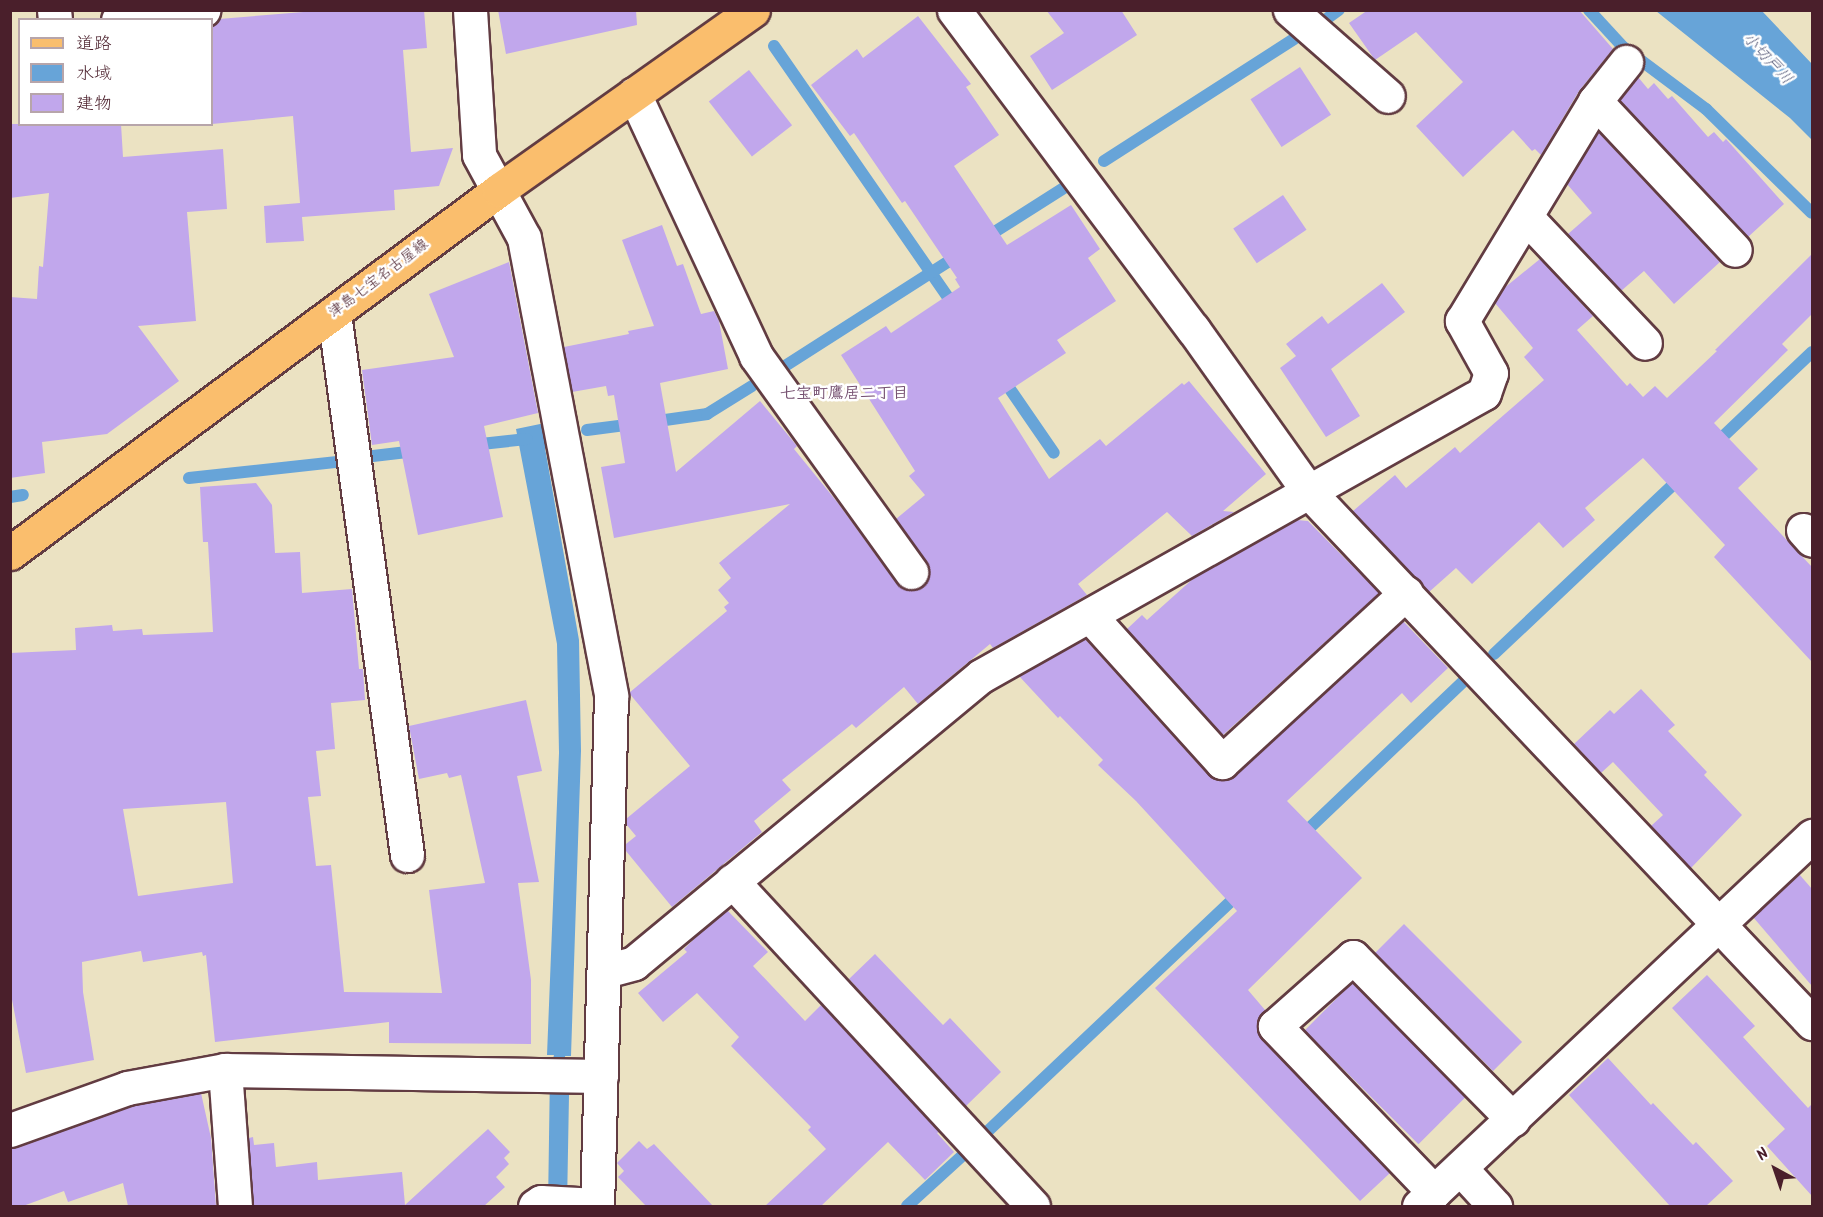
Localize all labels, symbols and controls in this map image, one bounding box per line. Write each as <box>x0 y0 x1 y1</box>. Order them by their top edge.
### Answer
legend <box>18 18 213 126</box>
water label: 小切戸川 <box>1738 29 1796 89</box>
text: 道路 <box>76 30 112 59</box>
text: 水域 <box>76 60 112 89</box>
text: 建物 <box>76 90 112 119</box>
street label: 津島七宝名古屋線 <box>326 236 432 322</box>
district label: 七宝町鷹居二丁目 <box>780 384 908 404</box>
north arrow <box>1745 1139 1805 1199</box>
text: N <box>1751 1142 1775 1168</box>

